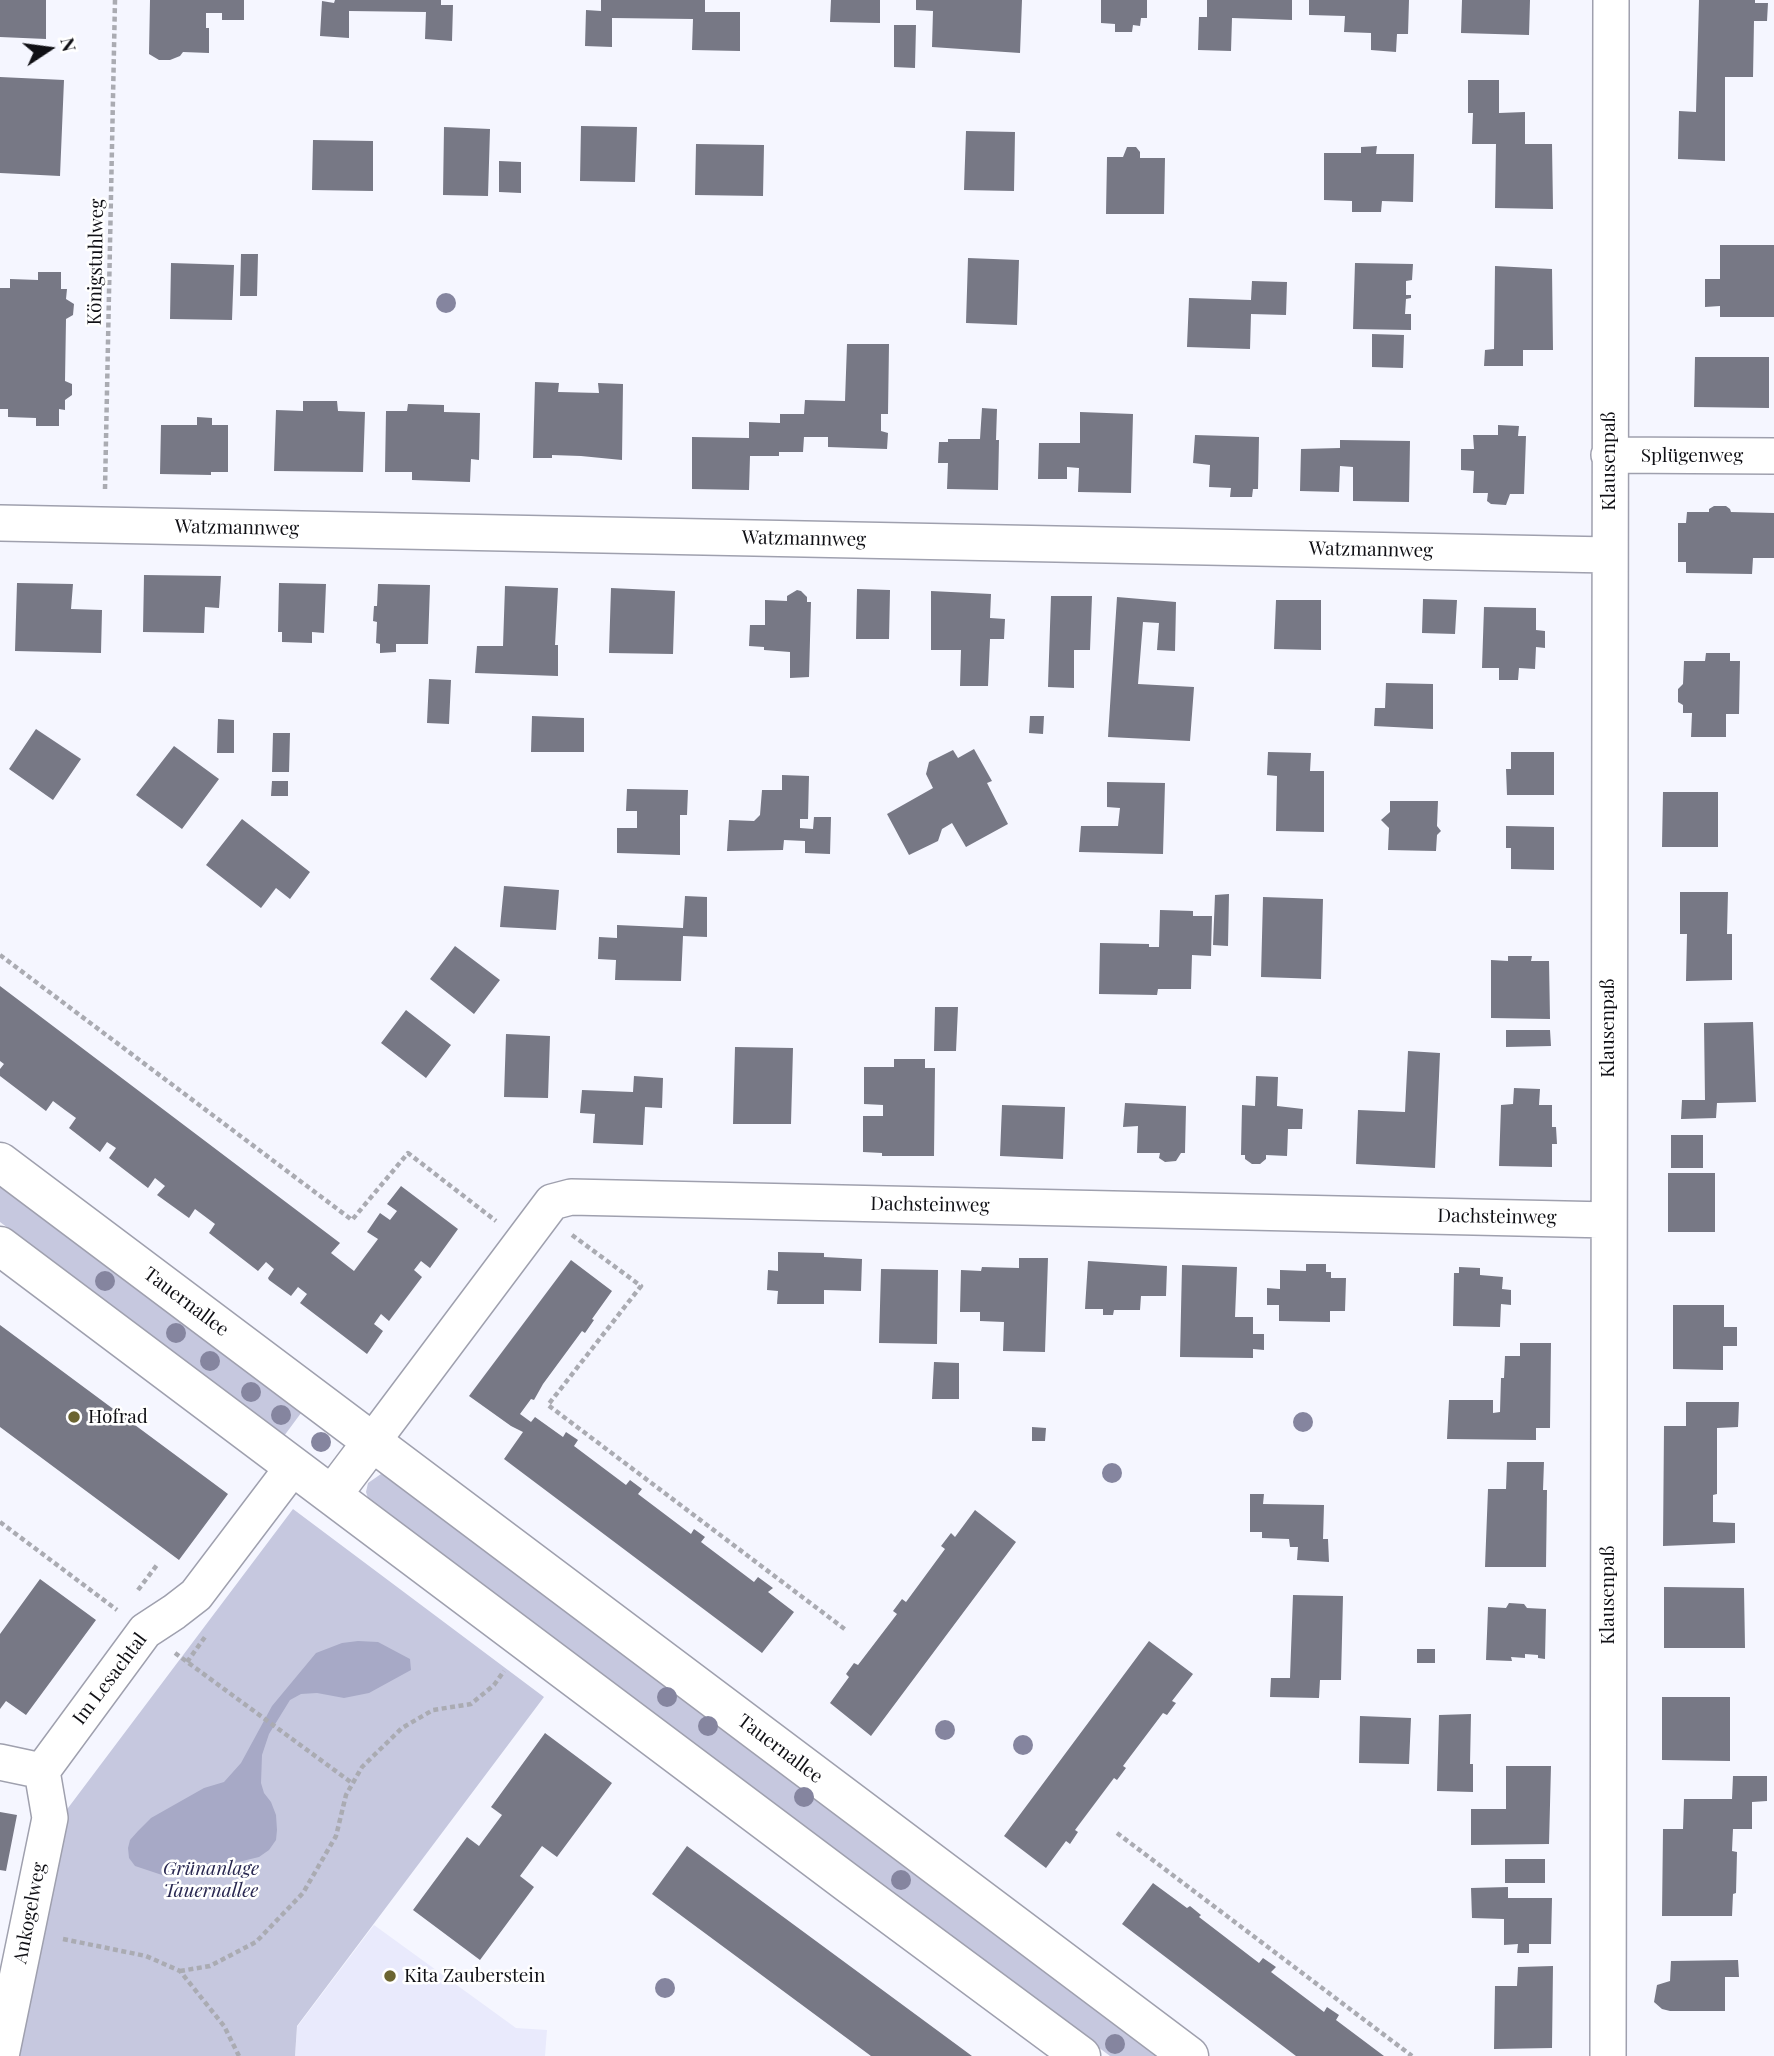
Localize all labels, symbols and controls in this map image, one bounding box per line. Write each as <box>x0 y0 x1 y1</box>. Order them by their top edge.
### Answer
north arrow <box>14 14 84 84</box>
text: N <box>55 35 84 54</box>
street label: Königstuhlweg <box>83 198 109 326</box>
street label: Klausenpaß <box>1598 411 1620 511</box>
street label: Splügenweg <box>1641 445 1743 467</box>
street label: Watzmannweg <box>175 516 299 540</box>
street label: Watzmannweg <box>742 527 866 551</box>
street label: Watzmannweg <box>1309 538 1433 562</box>
street label: Klausenpaß <box>1597 978 1619 1078</box>
street label: Dachsteinweg <box>870 1193 990 1217</box>
street label: Dachsteinweg <box>1437 1205 1557 1229</box>
street label: Tauernallee <box>139 1263 233 1341</box>
place label: Hofrad <box>88 1406 148 1428</box>
marker: Hofrad <box>66 1409 82 1425</box>
street label: Klausenpaß <box>1597 1545 1619 1645</box>
street label: Im Lesachtal <box>68 1629 152 1729</box>
street label: Tauernallee <box>733 1710 827 1788</box>
park label: Grünanlage Tauernallee <box>163 1858 259 1902</box>
street label: Ankogelweg <box>9 1860 51 1966</box>
place label: Kita Zauberstein <box>404 1965 545 1987</box>
marker: Kita Zauberstein <box>382 1968 398 1984</box>

